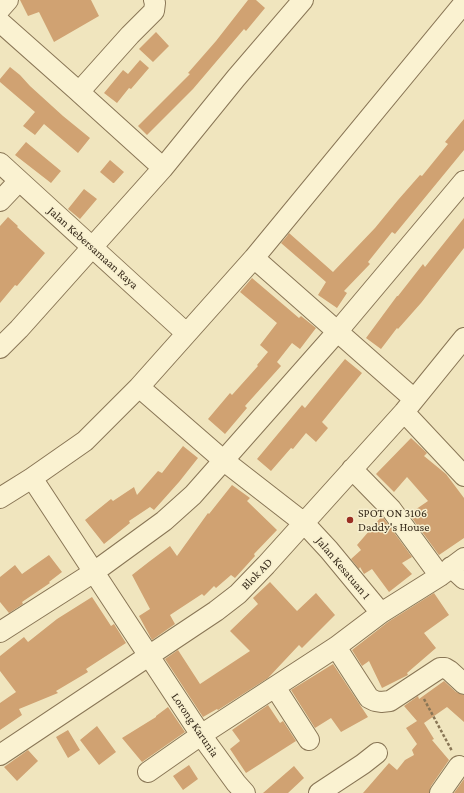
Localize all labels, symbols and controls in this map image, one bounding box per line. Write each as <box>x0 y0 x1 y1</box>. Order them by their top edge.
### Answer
street label: Jalan Kebersamaan Raya <box>45 204 141 292</box>
place label: SPOT ON 3106 Daddy's House <box>358 506 430 534</box>
marker: SPOT ON 3106 Daddy's House <box>345 515 355 525</box>
street label: Jalan Kesatuan 1 <box>313 534 373 602</box>
street label: Blok AD <box>238 555 276 593</box>
street label: Lorong Karunia <box>168 690 222 760</box>

